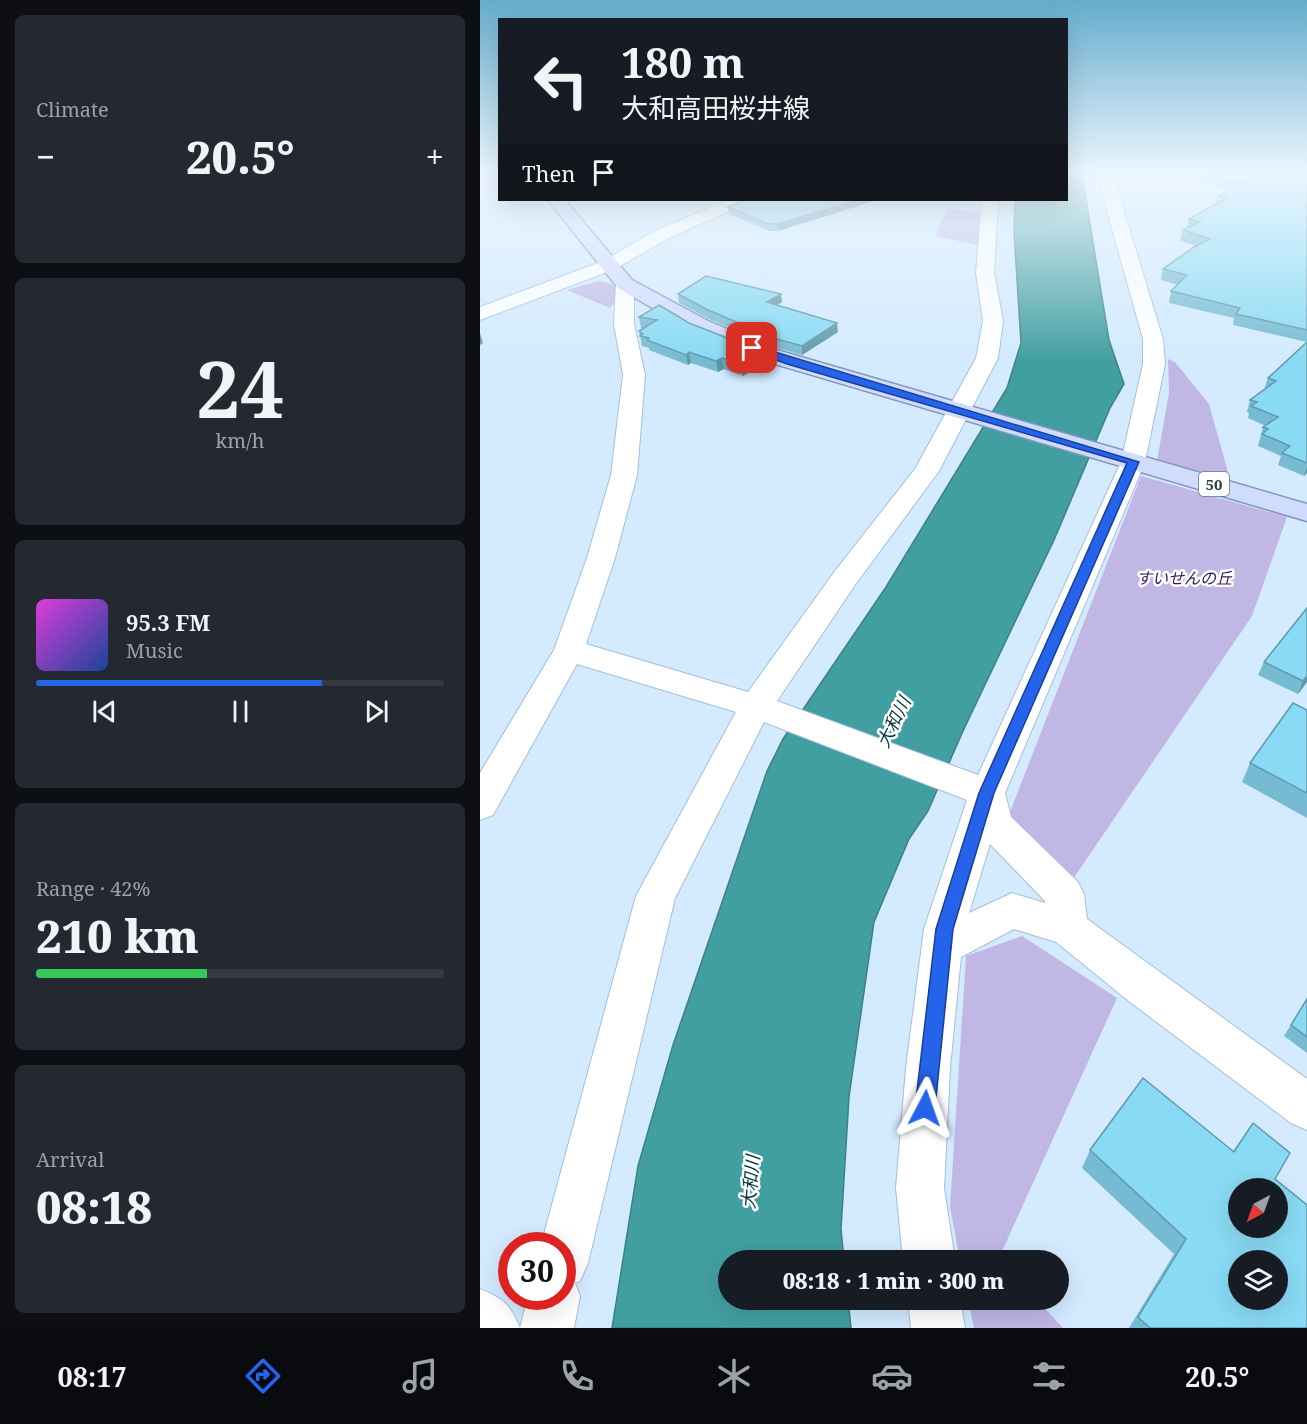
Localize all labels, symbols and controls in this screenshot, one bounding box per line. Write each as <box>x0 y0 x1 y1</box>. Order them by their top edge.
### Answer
text: 180 m <box>621 33 745 90</box>
icon: left <box>522 42 600 120</box>
text: 大和高田桜井線 <box>621 89 810 126</box>
text: Climate <box>36 96 109 123</box>
text: 20.5° <box>186 126 295 187</box>
text: − <box>36 134 55 179</box>
text: + <box>426 134 444 179</box>
icon: arrive <box>587 156 620 189</box>
text: Then <box>522 158 575 188</box>
pin <box>726 322 777 373</box>
icon: arrive <box>735 331 768 364</box>
text: 24 <box>196 335 284 441</box>
text: km/h <box>215 427 265 454</box>
road number: 50 <box>1199 472 1229 496</box>
park label: すいせんの丘 <box>1136 567 1233 589</box>
text: 95.3 FM <box>126 607 210 637</box>
text: Music <box>126 637 183 664</box>
water label: 大和川 <box>870 691 916 752</box>
icon: previous <box>88 695 121 728</box>
icon: pause <box>224 695 257 728</box>
icon: next <box>360 695 393 728</box>
text: Range · 42% <box>36 875 150 902</box>
text: 210 km <box>36 905 199 966</box>
position arrow <box>893 1076 957 1140</box>
text: Arrival <box>36 1146 104 1173</box>
water label: 大和川 <box>736 1152 764 1210</box>
text: 08:18 <box>36 1176 152 1237</box>
north arrow <box>1228 1178 1288 1238</box>
map controls <box>1228 1178 1288 1310</box>
speed limit sign: 30 <box>498 1232 576 1310</box>
button: layers <box>1228 1250 1288 1310</box>
text: 08:18 · 1 min · 300 m <box>783 1265 1004 1295</box>
icon: directions <box>242 1355 284 1397</box>
icon: music <box>399 1355 441 1397</box>
icon: phone <box>556 1355 598 1397</box>
icon: climate <box>713 1355 755 1397</box>
icon: car <box>871 1355 913 1397</box>
icon: filters <box>1028 1355 1070 1397</box>
text: 08:17 <box>58 1358 127 1395</box>
text: 20.5° <box>1185 1358 1249 1395</box>

